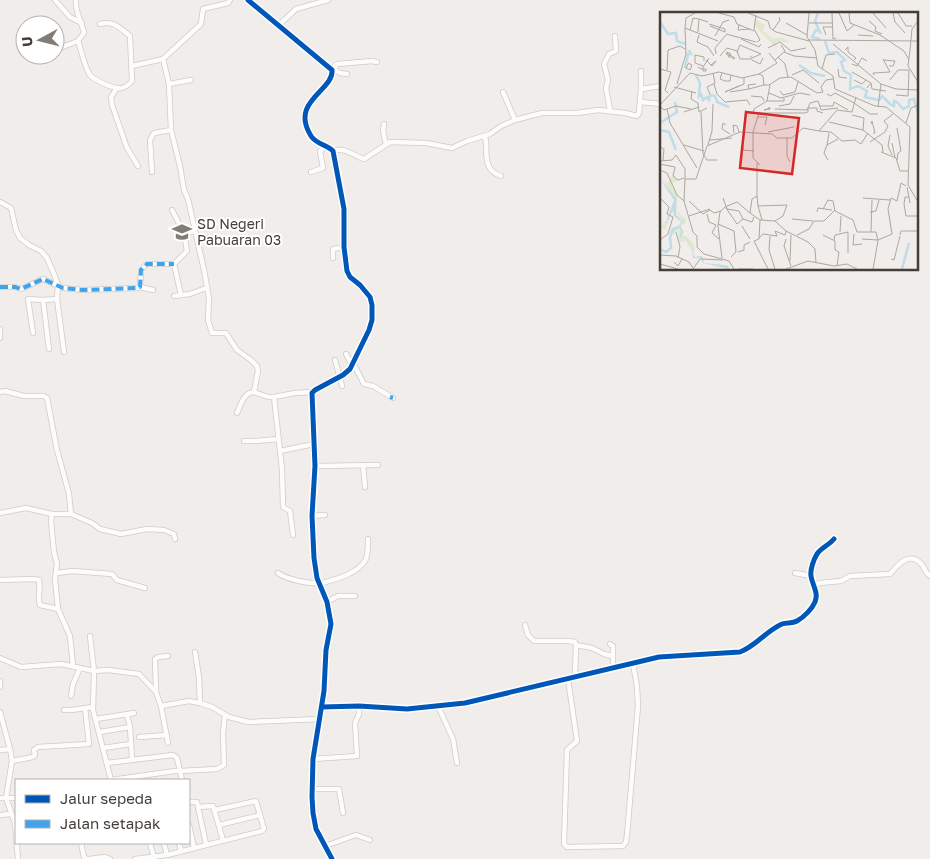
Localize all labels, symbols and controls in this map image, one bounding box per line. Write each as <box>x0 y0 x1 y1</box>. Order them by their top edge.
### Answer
inset map <box>660 12 918 270</box>
north arrow <box>15 15 65 65</box>
text: U <box>18 36 36 48</box>
place label: SD Negeri Pabuaran 03 <box>197 215 281 248</box>
school or university icon: SD Negeri Pabuaran 03 <box>171 221 193 243</box>
legend <box>15 779 190 844</box>
text: Jalur sepeda <box>60 789 153 807</box>
text: Jalan setapak <box>60 814 161 832</box>

